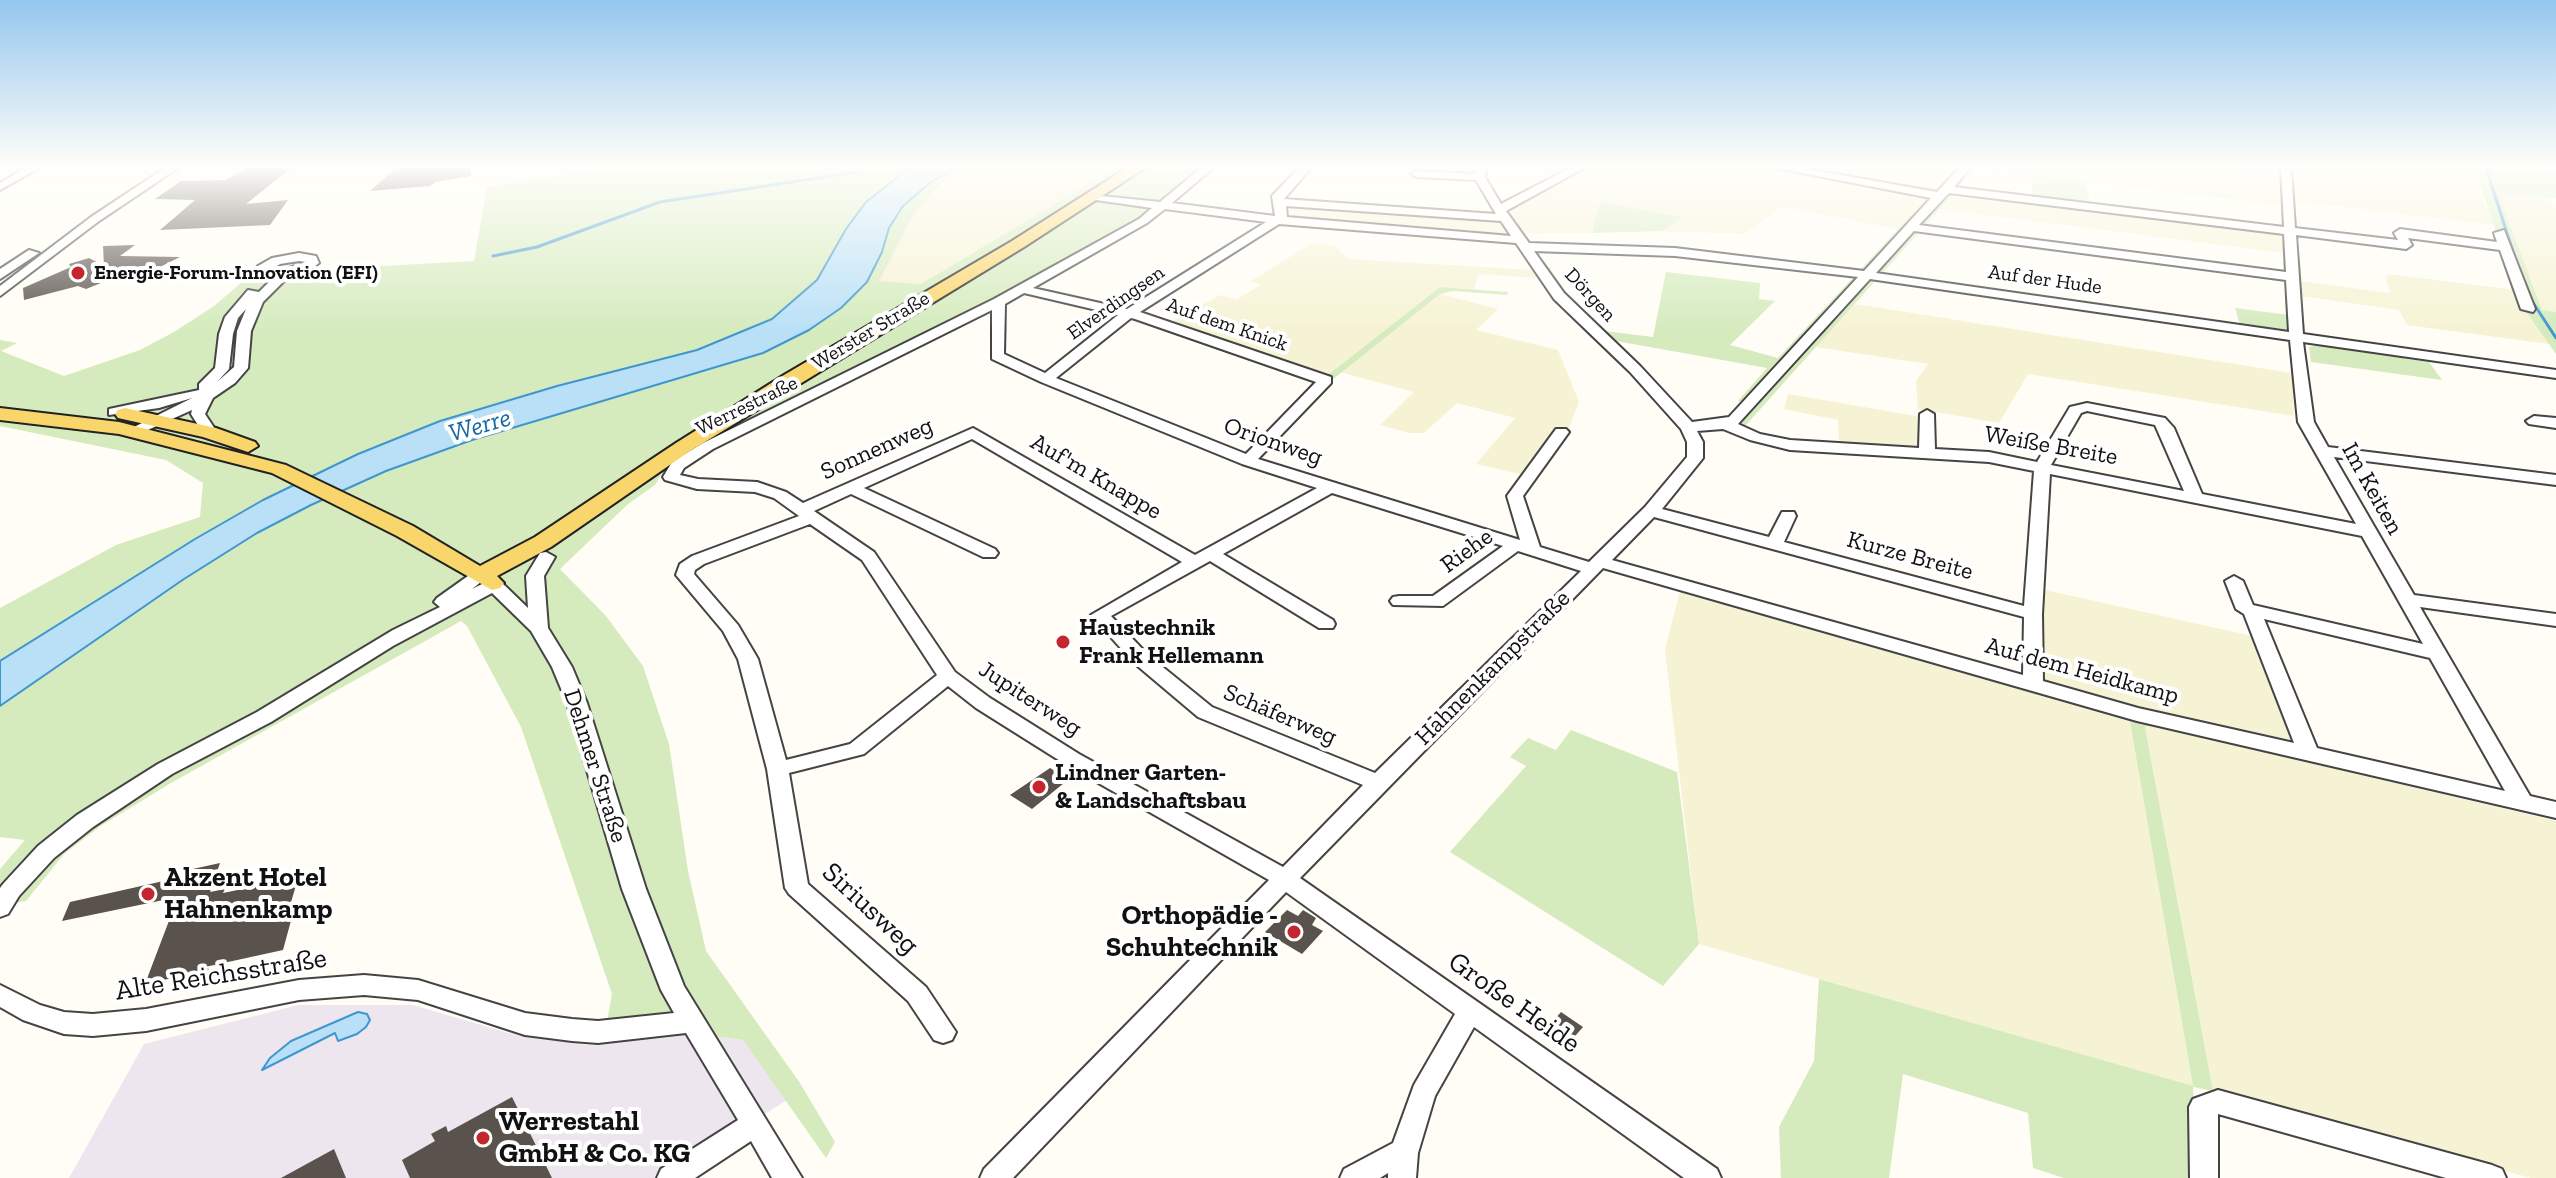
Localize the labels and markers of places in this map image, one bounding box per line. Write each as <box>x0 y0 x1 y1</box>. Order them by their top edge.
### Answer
place label: Energie-Forum-Innovation (EFI) <box>94 261 378 285</box>
marker: Energie-Forum-Innovation (EFI) <box>69 264 87 282</box>
place label: Haustechnik Frank Hellemann <box>1079 614 1264 670</box>
marker: Haustechnik Frank Hellemann <box>1054 633 1072 651</box>
place label: Lindner Garten- & Landschaftsbau <box>1055 759 1246 815</box>
marker: Lindner Garten- & Landschaftsbau <box>1030 778 1048 796</box>
place label: Akzent Hotel Hahnenkamp <box>164 861 332 927</box>
marker: Akzent Hotel Hahnenkamp <box>139 885 157 903</box>
place label: Orthopädie - Schuhtechnik <box>1106 899 1278 965</box>
marker: Orthopädie - Schuhtechnik <box>1285 923 1303 941</box>
place label: Werrestahl GmbH & Co. KG <box>499 1105 690 1171</box>
marker: Werrestahl GmbH & Co. KG <box>474 1129 492 1147</box>

